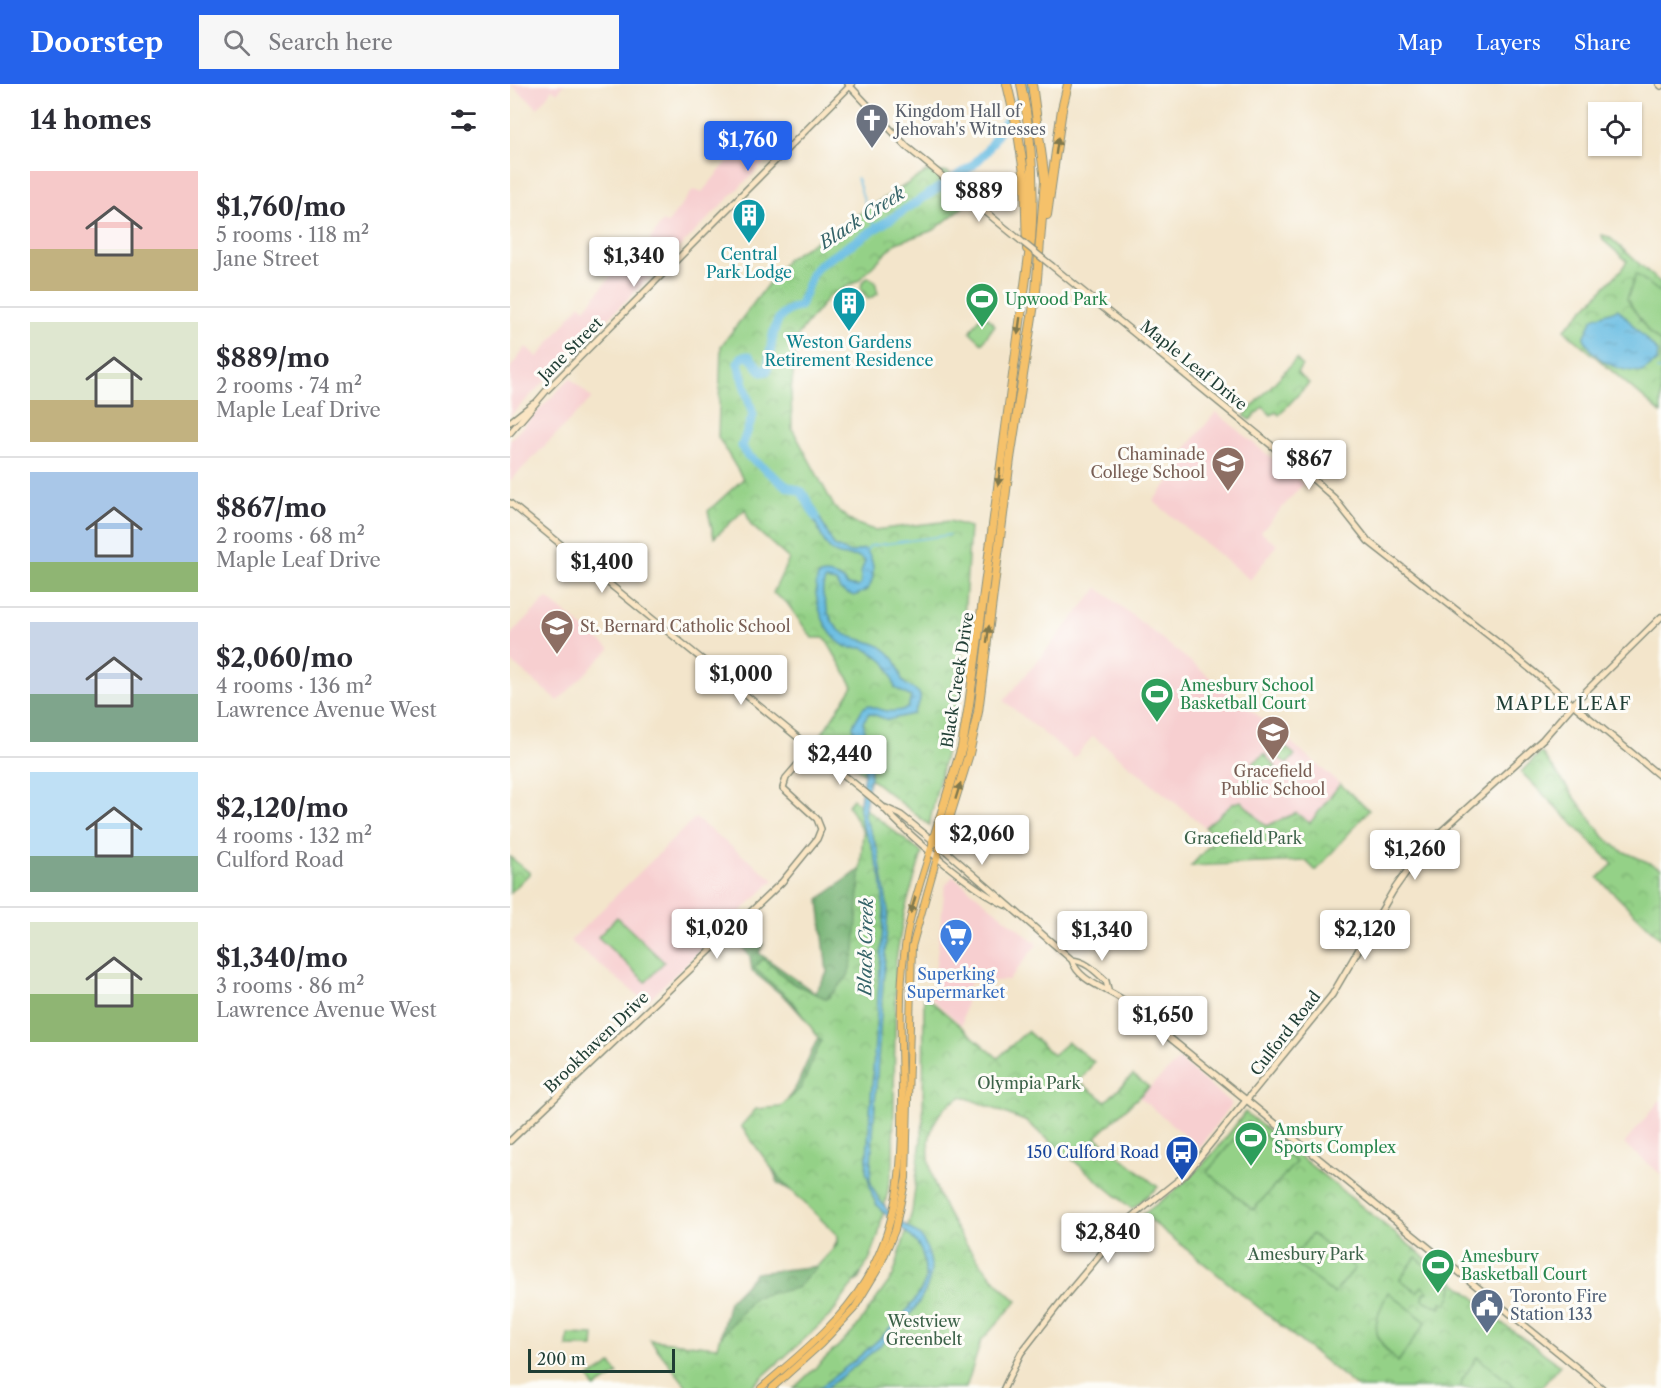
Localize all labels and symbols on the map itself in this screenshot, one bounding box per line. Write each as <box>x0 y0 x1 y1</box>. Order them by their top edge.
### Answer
place label: Kingdom Hall of Jehovah's Witnesses <box>892 101 1046 139</box>
church icon: Kingdom Hall of Jehovah's Witnesses <box>854 102 890 149</box>
pin: $1,760 <box>699 121 797 172</box>
one-way arrow <box>1052 137 1061 156</box>
pin: $889 <box>943 172 1015 223</box>
water label: Black Creek <box>813 182 910 255</box>
building icon: Central Park Lodge <box>731 197 767 244</box>
pin: $1,340 <box>585 237 683 288</box>
place label: Central Park Lodge <box>706 244 792 282</box>
sports icon: Upwood Park <box>964 281 1000 328</box>
building icon: Weston Gardens Retirement Residence <box>831 285 867 332</box>
place label: Upwood Park <box>1005 289 1108 309</box>
street label: Jane Street <box>532 313 606 387</box>
one-way arrow <box>1015 316 1024 335</box>
street label: Maple Leaf Drive <box>1137 316 1252 414</box>
place label: Weston Gardens Retirement Residence <box>765 332 933 370</box>
pin: $867 <box>1273 440 1345 491</box>
place label: Chaminade College School <box>1090 444 1205 482</box>
school or university icon: Chaminade College School <box>1210 445 1246 492</box>
one-way arrow <box>994 468 1004 487</box>
pin: $1,400 <box>553 543 651 594</box>
school or university icon: St. Bernard Catholic School <box>539 608 575 655</box>
street label: Black Creek Drive <box>936 611 978 749</box>
place label: St. Bernard Catholic School <box>580 616 791 636</box>
one-way arrow <box>983 624 993 643</box>
pin: $1,000 <box>692 655 790 706</box>
place label: Amesbury School Basketball Court <box>1179 675 1314 713</box>
sports icon: Amesbury School Basketball Court <box>1139 676 1175 723</box>
district label: MAPLE LEAF <box>1496 693 1632 715</box>
school or university icon: Gracefield Public School <box>1255 714 1291 761</box>
pin: $2,440 <box>791 735 889 786</box>
place label: Gracefield Public School <box>1221 761 1326 799</box>
one-way arrow <box>953 782 963 800</box>
pin: $2,060 <box>933 815 1031 866</box>
park label: Gracefield Park <box>1184 828 1303 848</box>
pin: $1,260 <box>1366 830 1464 881</box>
water label: Black Creek <box>854 897 878 998</box>
one-way arrow <box>908 897 917 915</box>
pin: $1,020 <box>668 909 766 960</box>
pin: $2,120 <box>1316 910 1414 961</box>
pin: $1,340 <box>1053 911 1151 962</box>
supermarket icon: Superking Supermarket <box>938 917 974 964</box>
place label: Superking Supermarket <box>907 964 1005 1002</box>
street label: Culford Road <box>1246 986 1325 1079</box>
street label: Brookhaven Drive <box>540 987 652 1097</box>
pin: $1,650 <box>1114 996 1212 1047</box>
park label: Olympia Park <box>977 1073 1082 1093</box>
place label: Amsbury Sports Complex <box>1273 1119 1397 1157</box>
sports icon: Amsbury Sports Complex <box>1233 1120 1269 1167</box>
bus stop icon: 150 Culford Road <box>1164 1134 1200 1181</box>
place label: 150 Culford Road <box>1027 1142 1159 1162</box>
pin: $2,840 <box>1059 1213 1157 1264</box>
park label: Amesbury Park <box>1247 1244 1365 1264</box>
place label: Amesbury Basketball Court <box>1460 1246 1587 1284</box>
sports icon: Amesbury Basketball Court <box>1420 1247 1456 1294</box>
place label: Toronto Fire Station 133 <box>1510 1286 1607 1324</box>
public building icon: Toronto Fire Station 133 <box>1469 1287 1505 1334</box>
park label: Westview Greenbelt <box>886 1311 963 1349</box>
scale bar <box>528 1346 675 1374</box>

